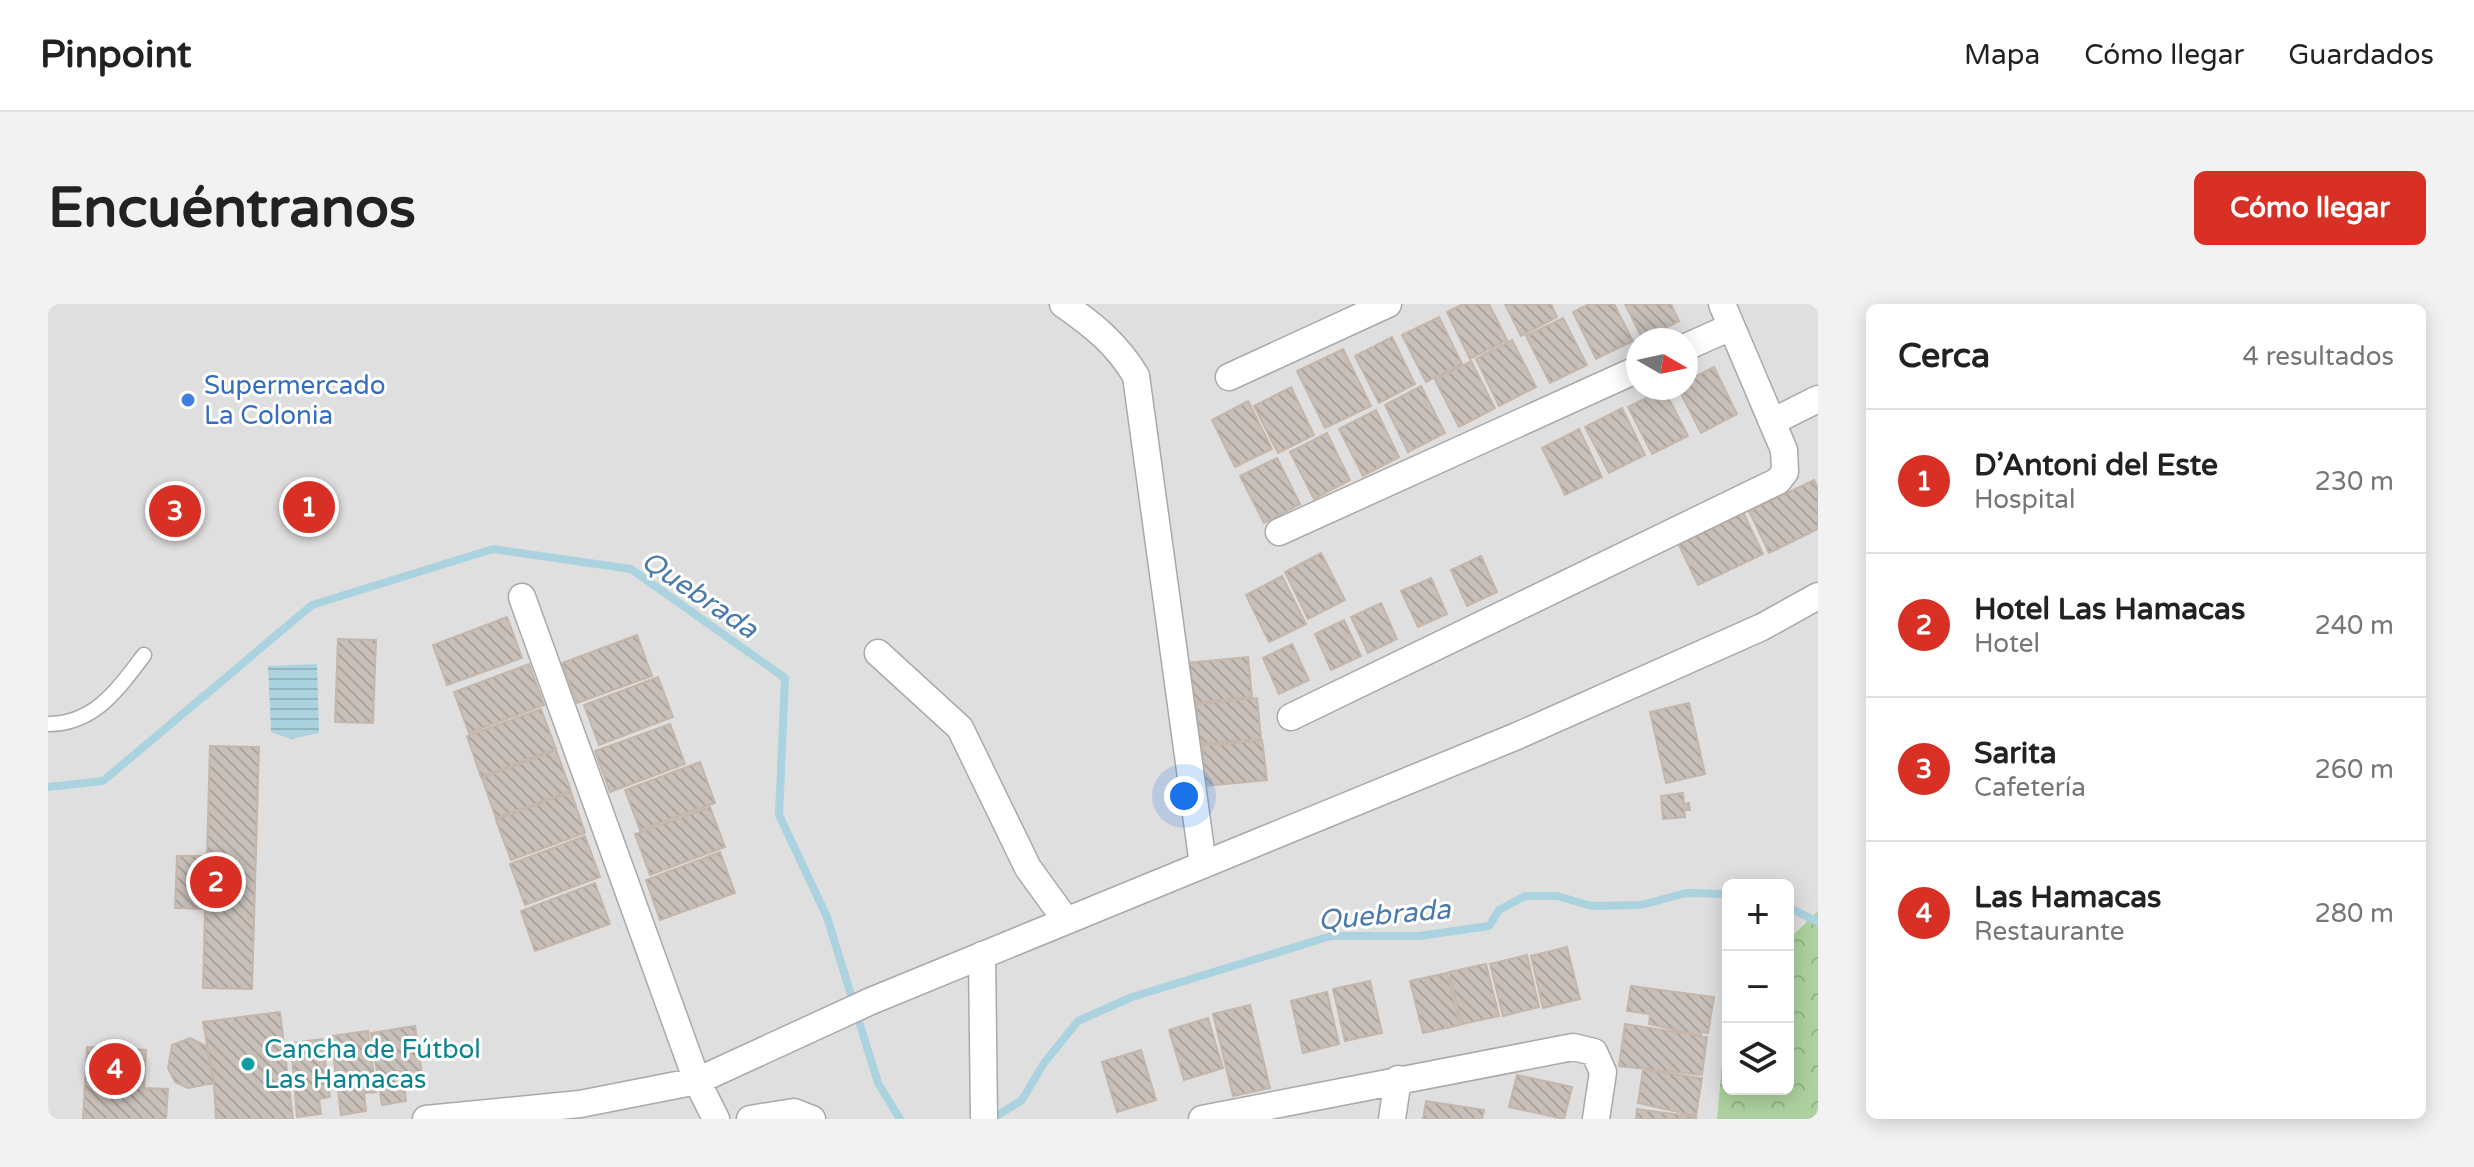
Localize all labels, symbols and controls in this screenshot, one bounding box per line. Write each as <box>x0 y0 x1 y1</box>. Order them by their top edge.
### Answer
text: Pinpoint <box>40 32 192 78</box>
text: Mapa <box>1964 38 2040 72</box>
text: Cómo llegar <box>2084 38 2244 72</box>
text: Guardados <box>2288 38 2434 72</box>
button: Cómo llegar <box>2194 171 2426 245</box>
text: Encuéntranos <box>48 175 416 242</box>
north arrow <box>1626 328 1698 400</box>
text: Cerca <box>1898 336 1990 377</box>
text: 4 resultados <box>2243 341 2394 372</box>
place label: Supermercado La Colonia <box>204 370 386 431</box>
marker: Supermercado La Colonia <box>179 391 197 409</box>
text: D’Antoni del Este <box>1974 447 2218 484</box>
text: 1 <box>1916 466 1932 497</box>
text: 230 m <box>2314 466 2394 497</box>
pin: 1 <box>283 477 335 537</box>
pin: 3 <box>149 481 201 541</box>
text: Hospital <box>1974 484 2075 515</box>
water label: Quebrada <box>635 544 765 647</box>
text: Hotel Las Hamacas <box>1974 591 2245 628</box>
text: 2 <box>1916 610 1932 641</box>
text: 240 m <box>2314 610 2394 641</box>
text: Hotel <box>1974 628 2040 659</box>
text: Sarita <box>1974 735 2057 772</box>
text: 3 <box>1916 754 1932 785</box>
text: 260 m <box>2314 754 2394 785</box>
text: Cafetería <box>1974 772 2086 803</box>
your location <box>1164 776 1204 816</box>
pin: 2 <box>190 852 242 912</box>
map controls <box>1722 879 1794 1095</box>
button: + <box>1722 879 1794 951</box>
text: Las Hamacas <box>1974 879 2162 916</box>
water label: Quebrada <box>1316 892 1453 938</box>
text: 4 <box>1916 898 1932 929</box>
text: 280 m <box>2314 898 2394 929</box>
text: Restaurante <box>1974 916 2124 947</box>
button: − <box>1722 951 1794 1023</box>
button: layers <box>1722 1023 1794 1095</box>
place label: Cancha de Fútbol Las Hamacas <box>264 1034 481 1095</box>
pin: 4 <box>89 1039 141 1099</box>
marker: Cancha de Fútbol Las Hamacas <box>239 1055 257 1073</box>

